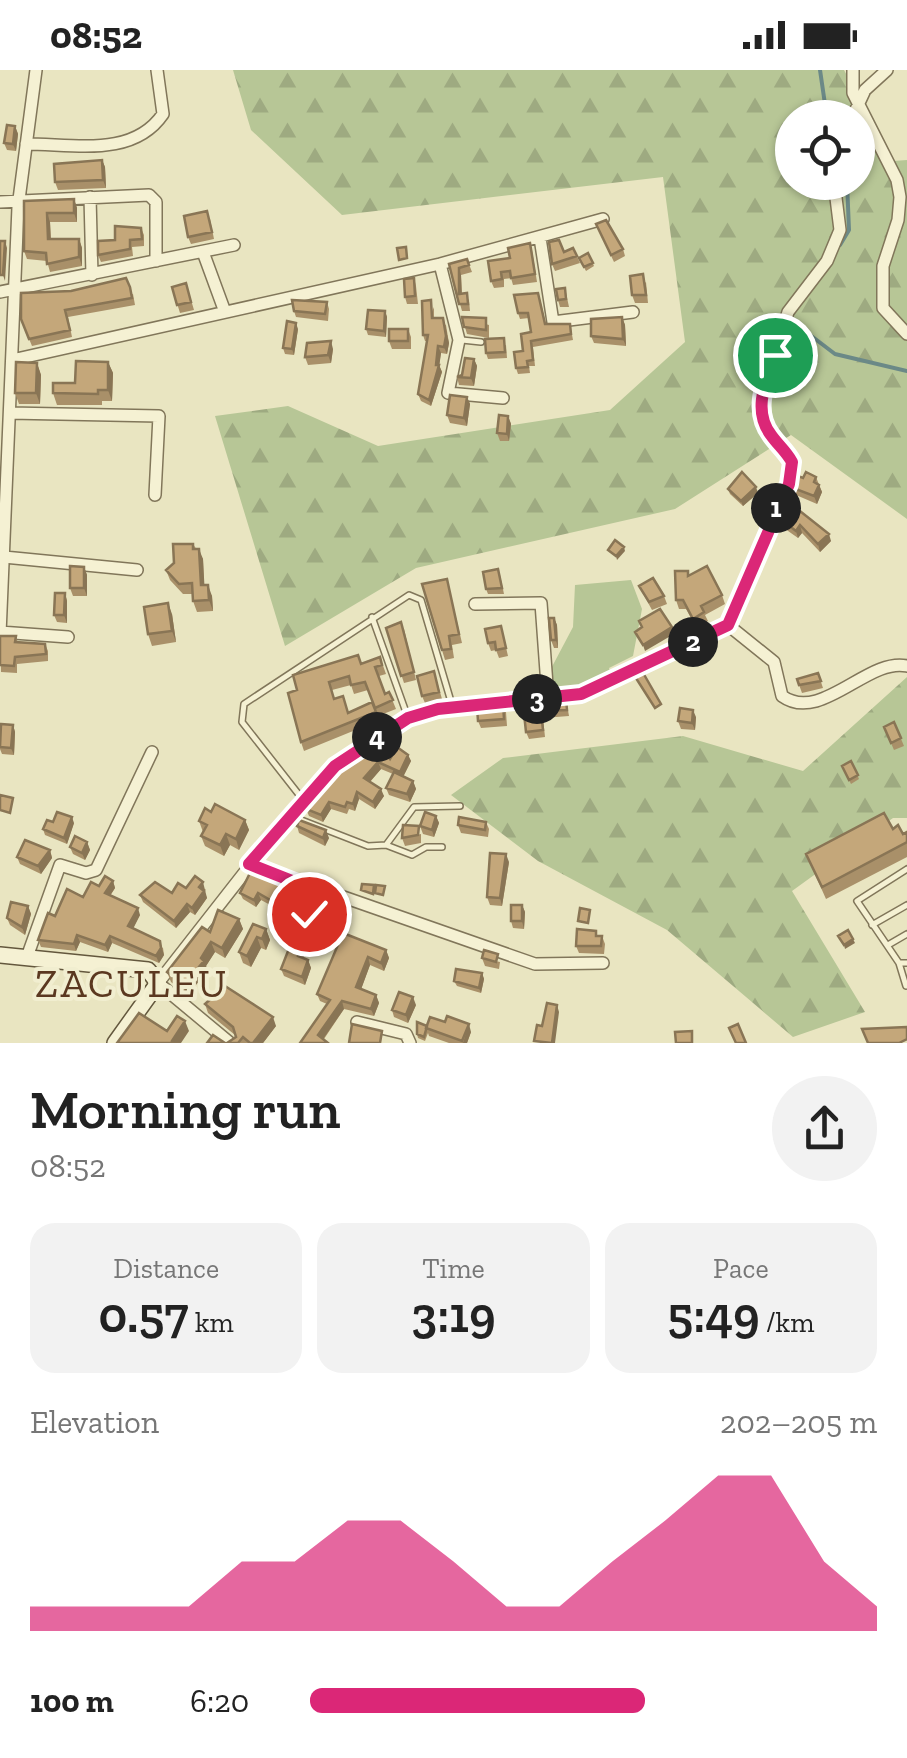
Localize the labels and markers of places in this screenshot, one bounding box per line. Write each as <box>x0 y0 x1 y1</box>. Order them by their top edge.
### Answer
pin <box>733 313 818 398</box>
pin: 1 <box>751 483 801 533</box>
pin: 2 <box>668 617 718 667</box>
pin: 3 <box>512 674 562 724</box>
pin: 4 <box>352 712 402 762</box>
pin <box>267 872 352 957</box>

